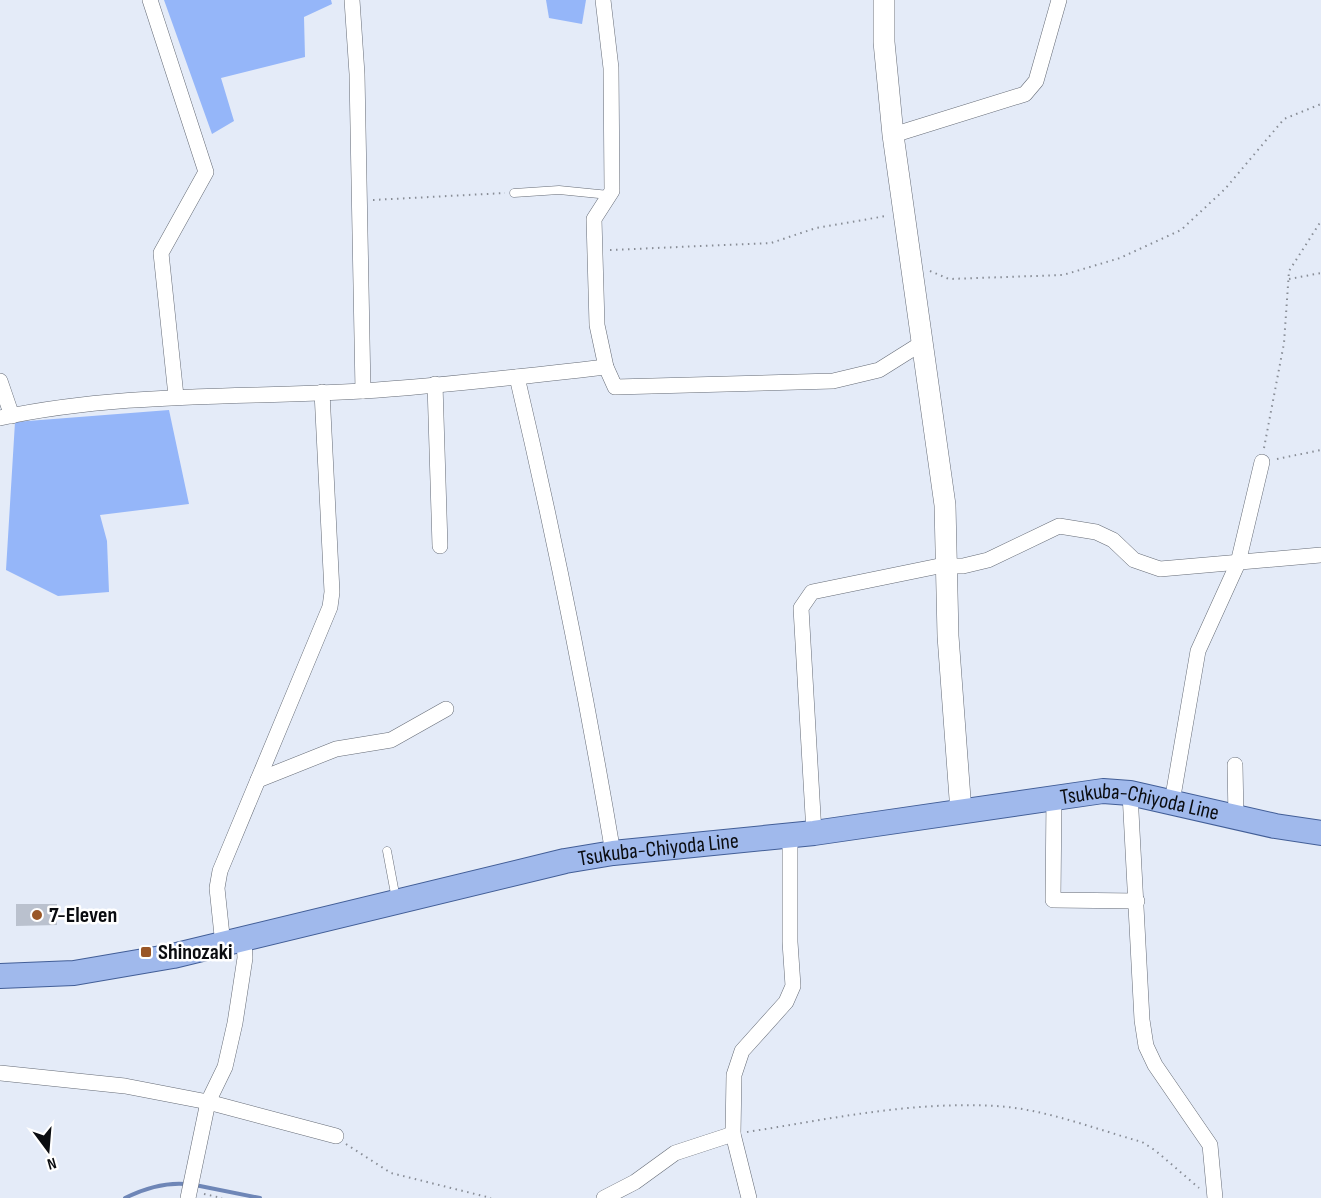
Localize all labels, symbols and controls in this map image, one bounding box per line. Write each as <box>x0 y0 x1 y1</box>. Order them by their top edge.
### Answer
street label: Tsukuba-Chiyoda Line <box>1058 777 1222 826</box>
street label: Tsukuba-Chiyoda Line <box>576 827 740 872</box>
place label: 7-Eleven <box>49 902 117 929</box>
marker: 7-Eleven <box>30 908 44 922</box>
place label: Shinozaki <box>158 939 233 966</box>
marker: Shinozaki <box>139 945 153 959</box>
north arrow <box>18 1120 78 1180</box>
text: N <box>45 1153 58 1173</box>

